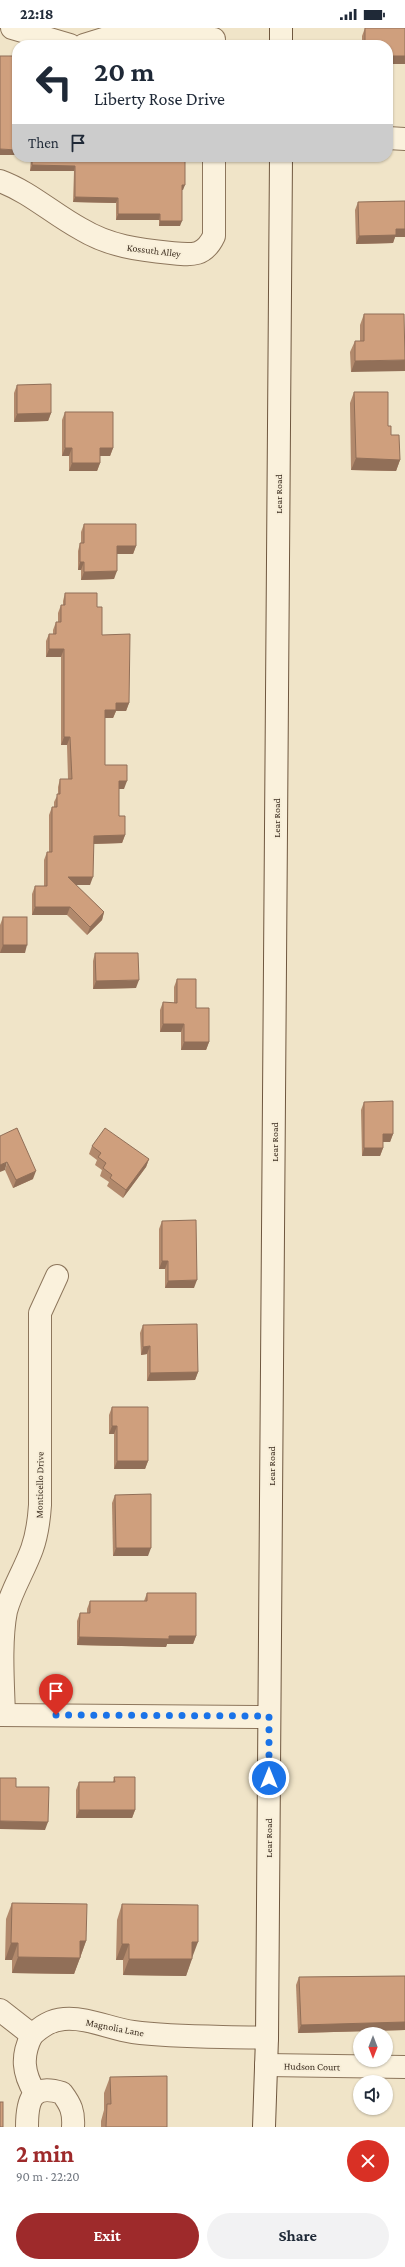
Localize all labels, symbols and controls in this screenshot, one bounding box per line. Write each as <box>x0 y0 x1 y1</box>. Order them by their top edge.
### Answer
text: 22:18 <box>20 6 54 22</box>
icon: left <box>28 56 80 108</box>
text: 20 m <box>94 56 154 87</box>
text: Liberty Rose Drive <box>94 89 225 109</box>
icon: arrive <box>67 132 89 154</box>
text: Then <box>28 135 59 151</box>
street label: Kossuth Alley <box>126 242 182 259</box>
street label: Lear Road <box>273 473 284 514</box>
street label: Lear Road <box>271 797 282 838</box>
street label: Lear Road <box>269 1121 280 1162</box>
street label: Lear Road <box>266 1445 277 1486</box>
street label: Monticello Drive <box>33 1451 46 1519</box>
pin <box>39 1674 73 1715</box>
icon: arrive <box>45 1680 67 1702</box>
position arrow <box>248 1757 290 1799</box>
street label: Lear Road <box>263 1817 274 1858</box>
street label: Magnolia Lane <box>85 2016 146 2039</box>
north arrow <box>353 2027 393 2067</box>
map controls <box>353 2027 393 2115</box>
street label: Hudson Court <box>284 2061 341 2073</box>
button: sound <box>353 2075 393 2115</box>
text: 2 min <box>16 2140 74 2167</box>
button: close <box>347 2140 389 2182</box>
text: 90 m · 22:20 <box>16 2169 80 2184</box>
button: Exit <box>16 2213 199 2259</box>
button: Share <box>207 2213 389 2259</box>

